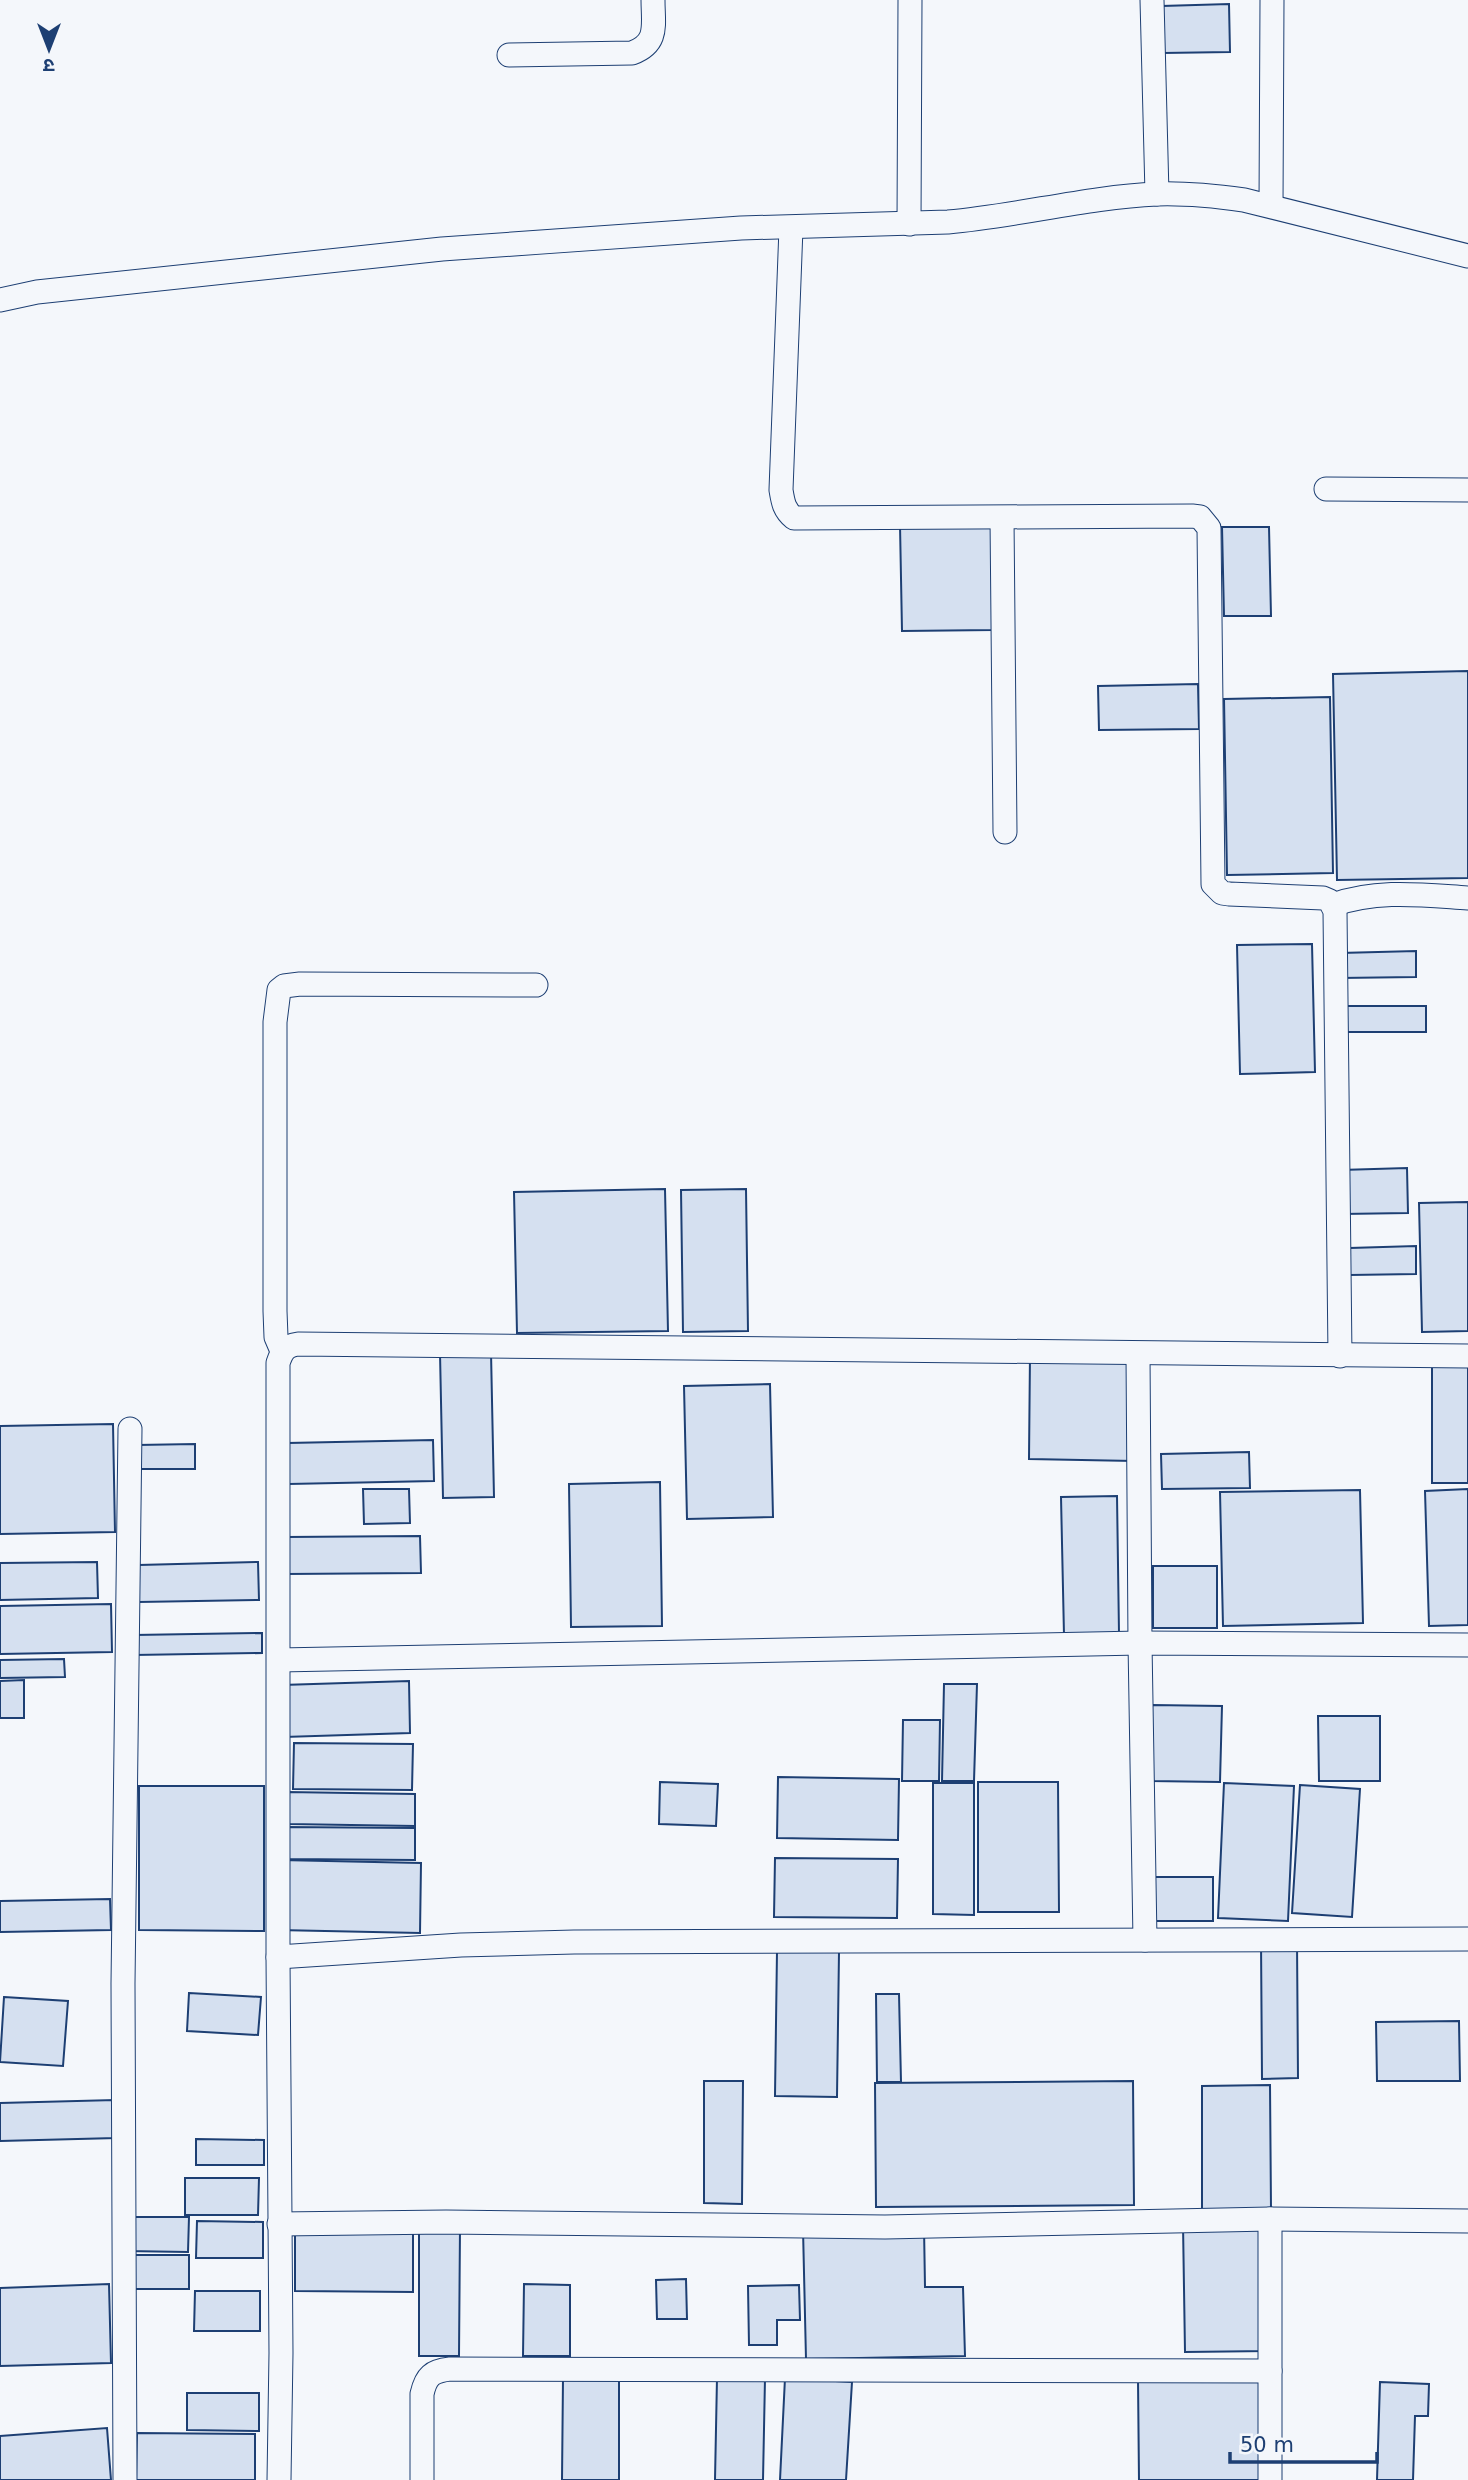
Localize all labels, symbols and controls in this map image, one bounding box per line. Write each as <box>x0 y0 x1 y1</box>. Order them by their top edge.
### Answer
north arrow <box>14 14 84 84</box>
text: उ <box>43 55 55 77</box>
scale bar <box>1230 2420 1377 2464</box>
text: 50 m <box>1240 2433 1294 2457</box>

